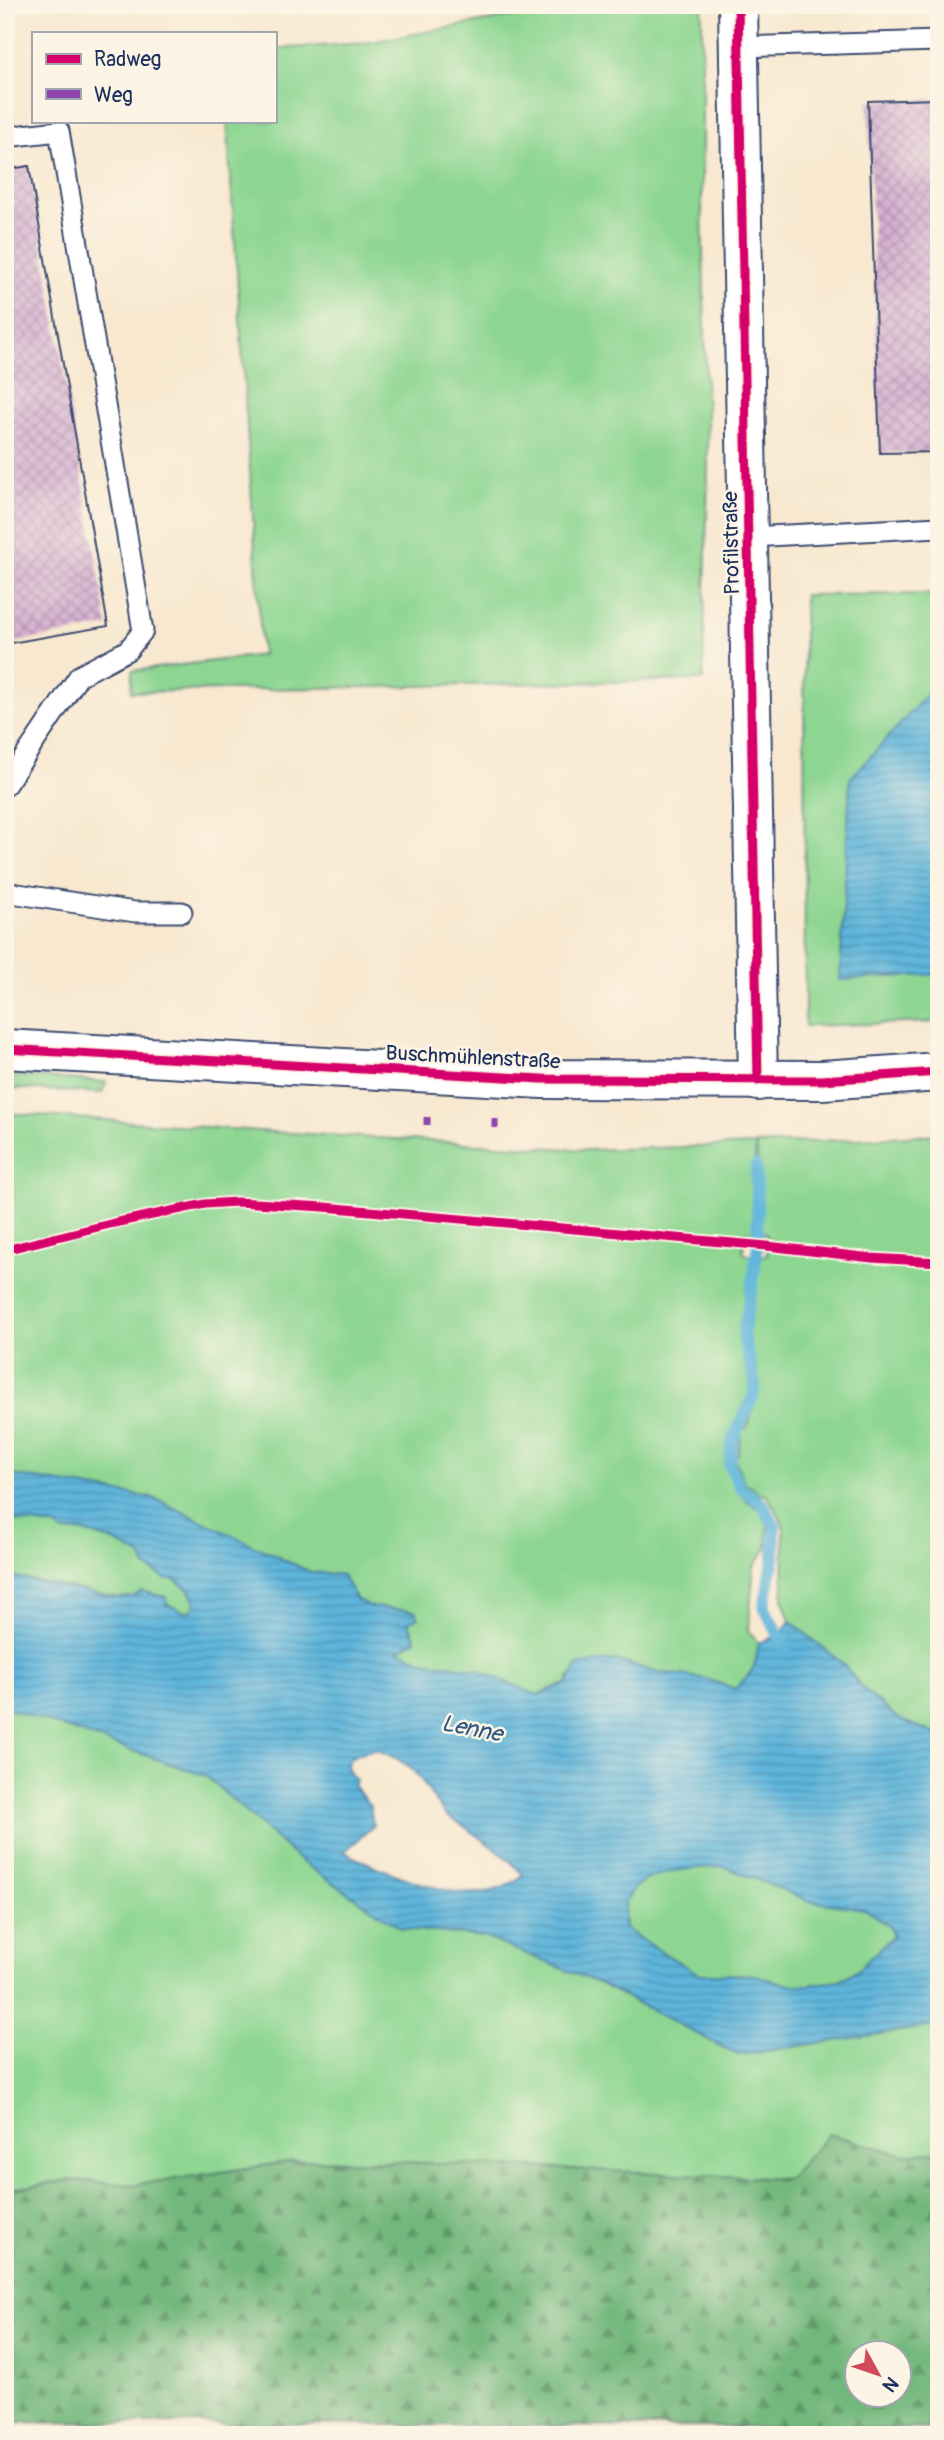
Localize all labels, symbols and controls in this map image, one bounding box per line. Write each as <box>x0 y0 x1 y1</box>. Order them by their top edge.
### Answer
legend <box>32 32 276 122</box>
text: Radweg <box>94 46 161 73</box>
text: Weg <box>94 82 133 109</box>
street label: Profilstraße <box>717 490 746 595</box>
street label: Buschmühlenstraße <box>385 1039 562 1076</box>
water label: Lenne <box>439 1708 507 1749</box>
north arrow <box>842 2338 912 2408</box>
text: N <box>877 2372 904 2397</box>

